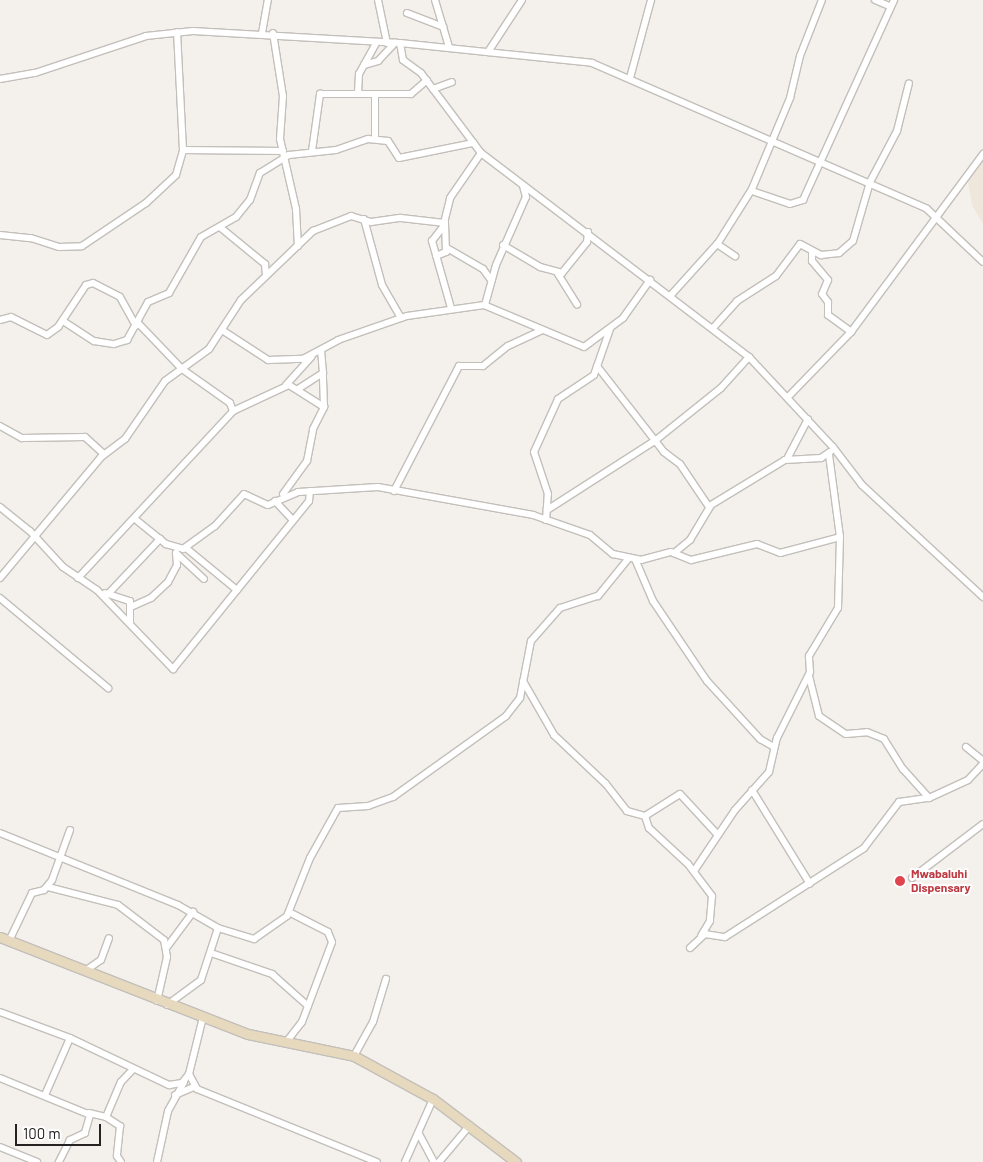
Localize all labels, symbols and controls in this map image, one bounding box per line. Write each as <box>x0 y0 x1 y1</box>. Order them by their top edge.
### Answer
place label: Mwabaluhi Dispensary <box>911 867 971 895</box>
marker: Mwabaluhi Dispensary <box>893 874 907 888</box>
scale bar <box>18 1114 104 1146</box>
text: 100 m <box>23 1124 61 1142</box>

